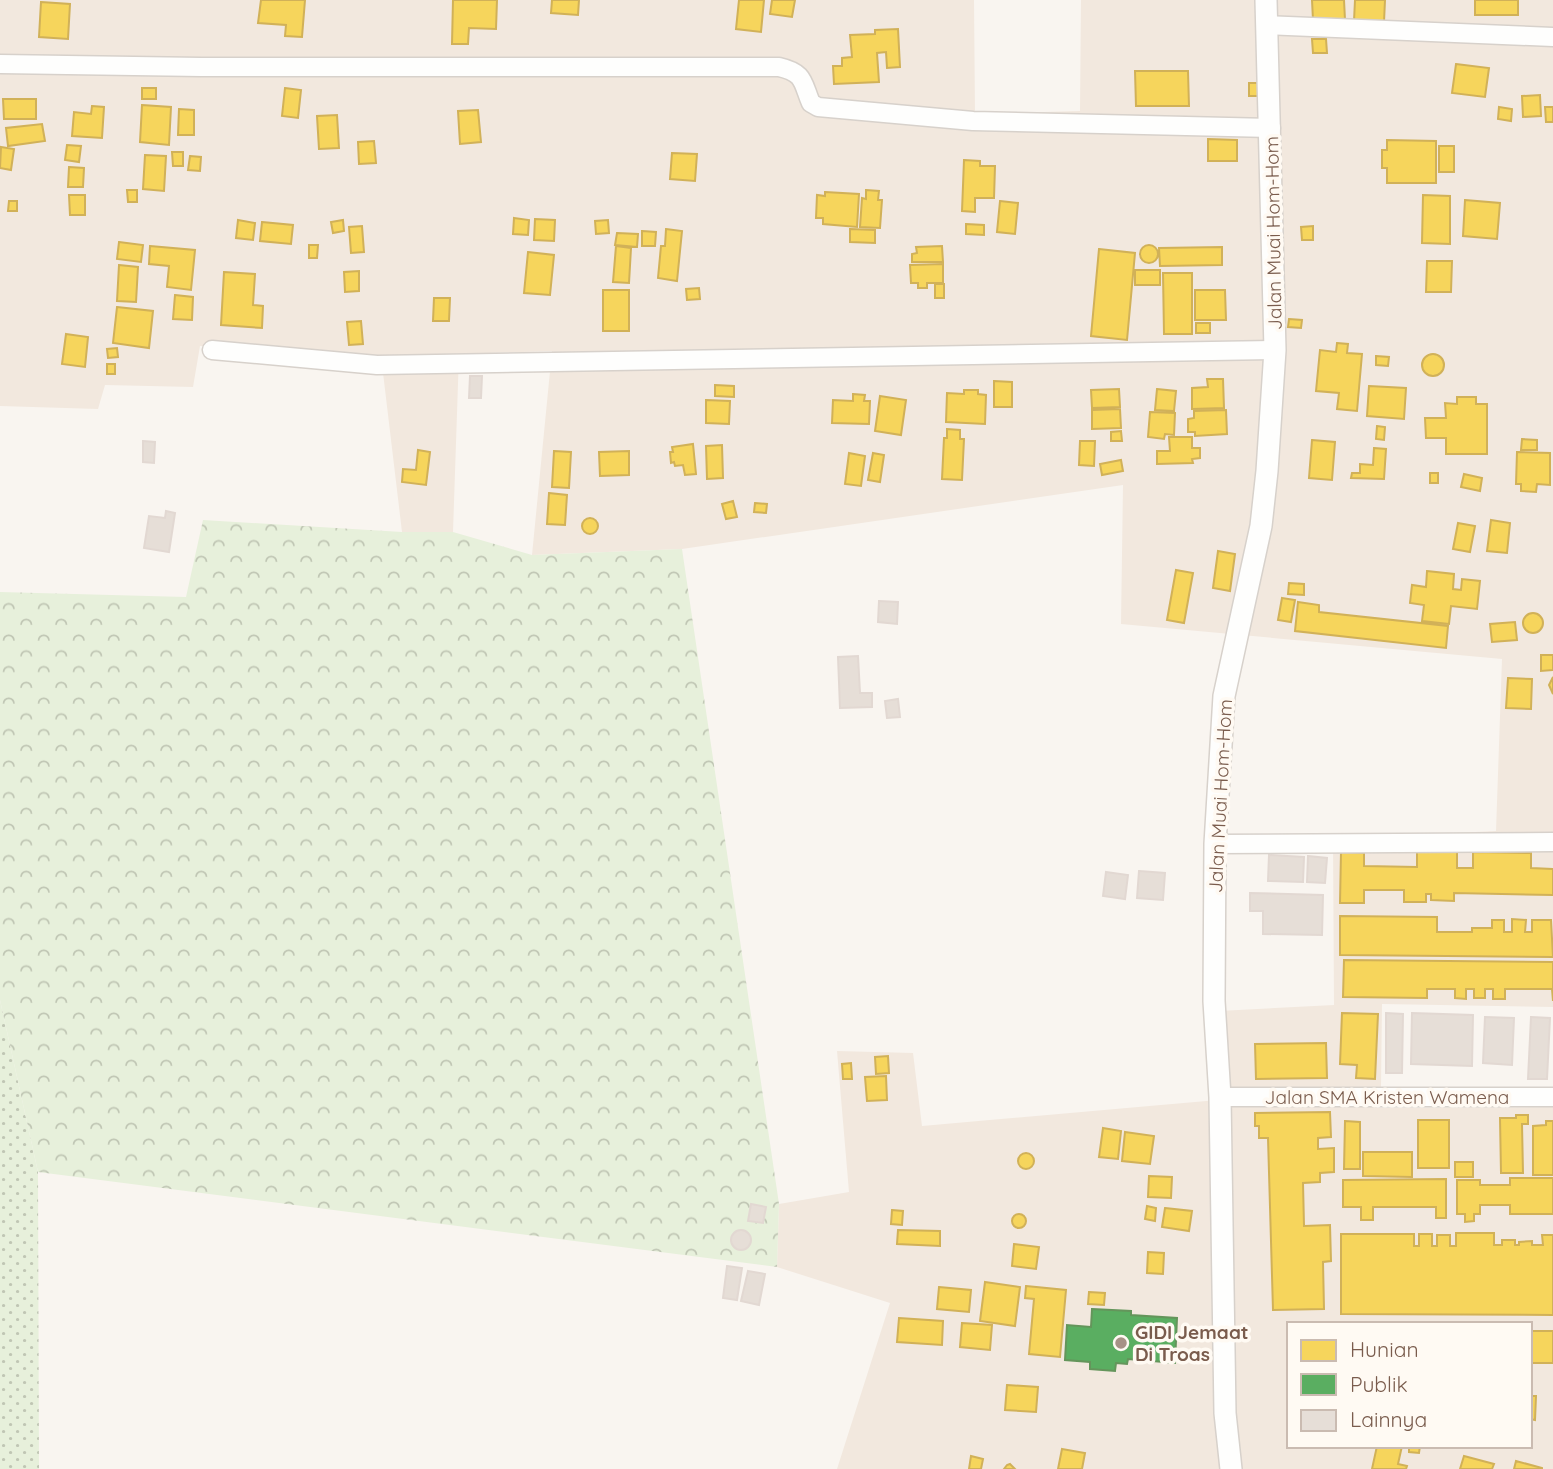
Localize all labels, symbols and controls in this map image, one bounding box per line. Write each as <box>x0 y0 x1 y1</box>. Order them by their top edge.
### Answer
street label: Jalan Muai Hom-Hom <box>1259 136 1287 330</box>
street label: Jalan Muai Hom-Hom <box>1203 698 1237 894</box>
street label: Jalan SMA Kristen Wamena <box>1265 1085 1509 1109</box>
place label: GIDI Jemaat Di Troas <box>1135 1320 1249 1366</box>
legend <box>1287 1322 1532 1448</box>
marker: GIDI Jemaat Di Troas <box>1113 1335 1129 1351</box>
text: Hunian <box>1350 1336 1419 1362</box>
text: Publik <box>1350 1371 1408 1397</box>
text: Lainnya <box>1350 1406 1427 1432</box>

